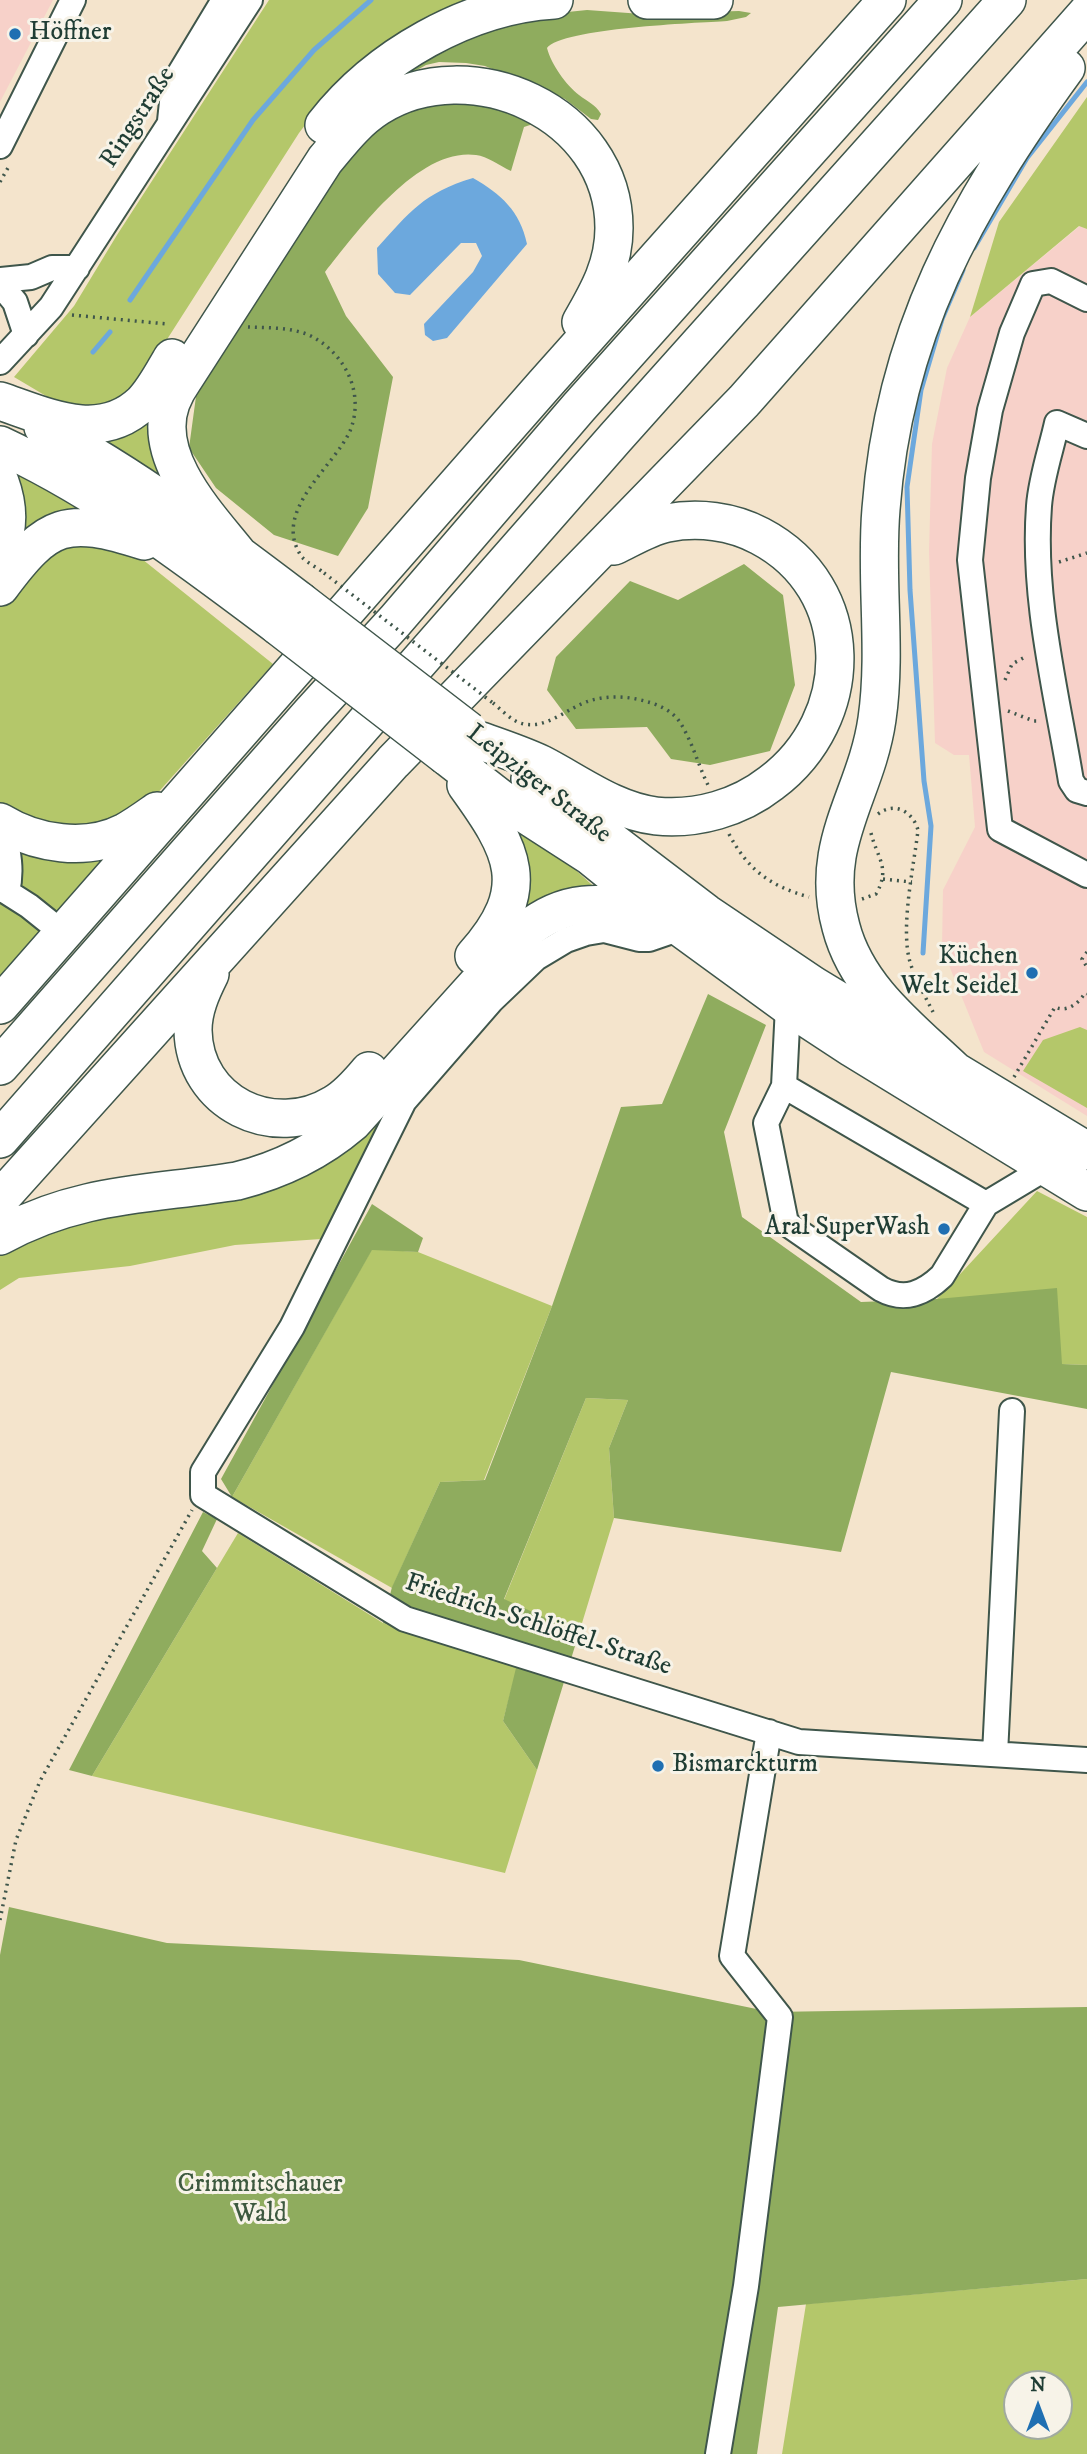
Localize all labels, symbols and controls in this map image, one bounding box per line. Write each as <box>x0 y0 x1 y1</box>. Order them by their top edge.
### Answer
place label: Höffner <box>29 18 111 50</box>
marker: Höffner <box>7 26 23 42</box>
street label: Ringstraße <box>95 62 183 174</box>
street label: Leipziger Straße <box>459 719 617 851</box>
place label: Küchen Welt Seidel <box>900 942 1018 1004</box>
marker: Küchen Welt Seidel <box>1024 965 1040 981</box>
place label: Aral SuperWash <box>765 1213 930 1245</box>
marker: Aral SuperWash <box>936 1221 952 1237</box>
street label: Friedrich-Schlöffel-Straße <box>401 1568 675 1684</box>
place label: Bismarckturm <box>672 1750 818 1782</box>
marker: Bismarckturm <box>650 1758 666 1774</box>
park label: Crimmitschauer Wald <box>177 2170 343 2232</box>
north arrow <box>1003 2370 1073 2440</box>
text: N <box>1030 2374 1046 2397</box>

